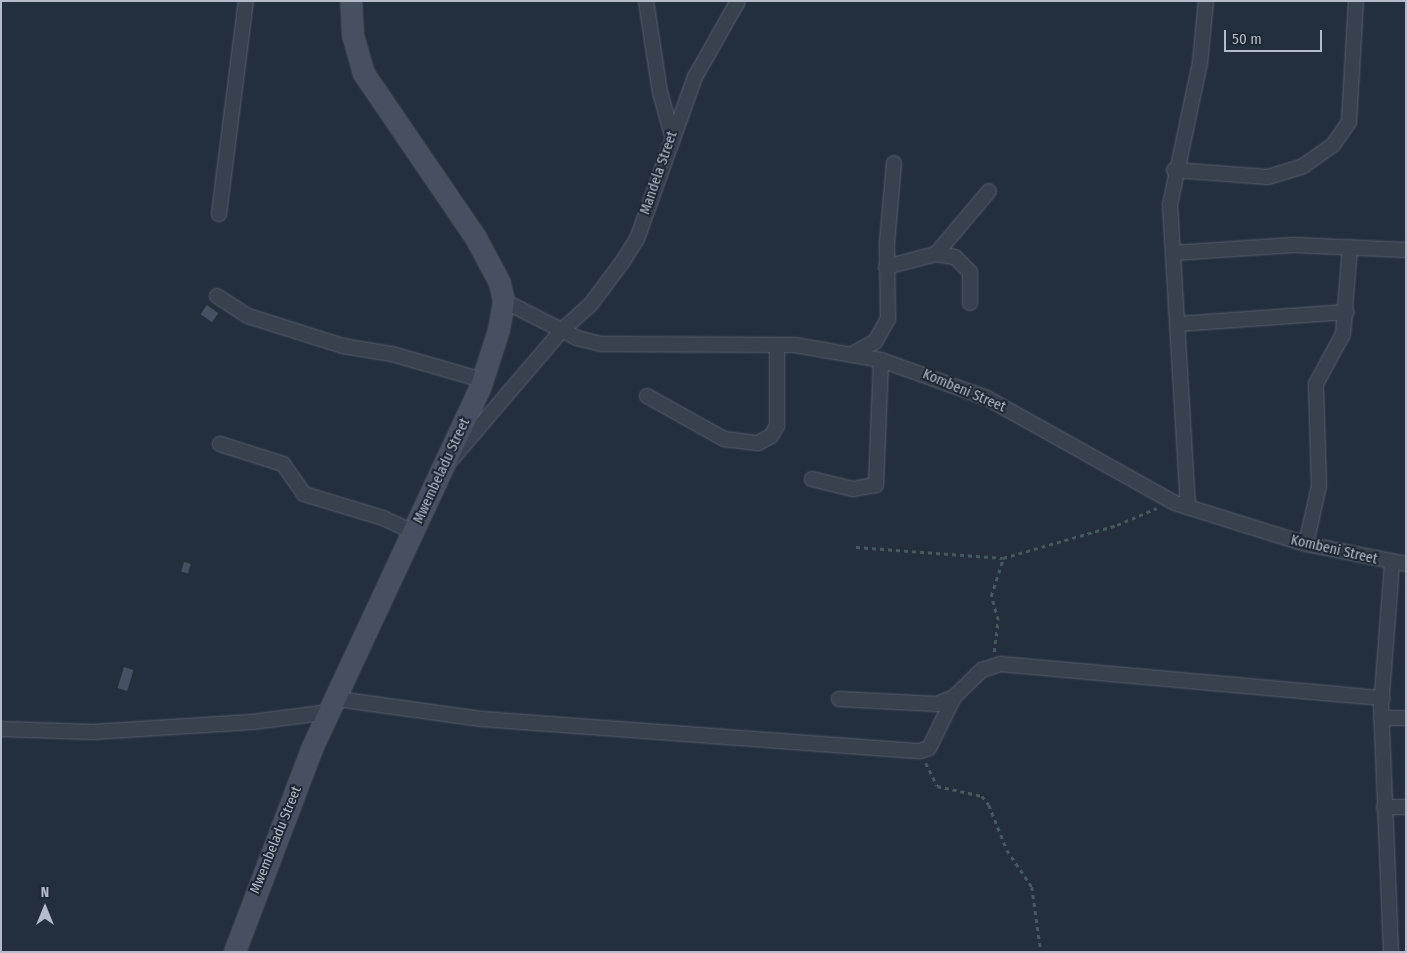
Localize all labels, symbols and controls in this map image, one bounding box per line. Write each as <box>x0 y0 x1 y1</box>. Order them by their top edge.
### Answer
scale bar <box>1227 20 1324 52</box>
text: 50 m <box>1232 30 1262 48</box>
street label: Mandela Street <box>637 129 681 217</box>
street label: Kombeni Street <box>920 366 1008 416</box>
street label: Mwembeladu Street <box>410 416 474 526</box>
street label: Kombeni Street <box>1289 532 1379 568</box>
street label: Mwembeladu Street <box>247 784 305 896</box>
north arrow <box>20 883 70 933</box>
text: N <box>41 884 49 901</box>

